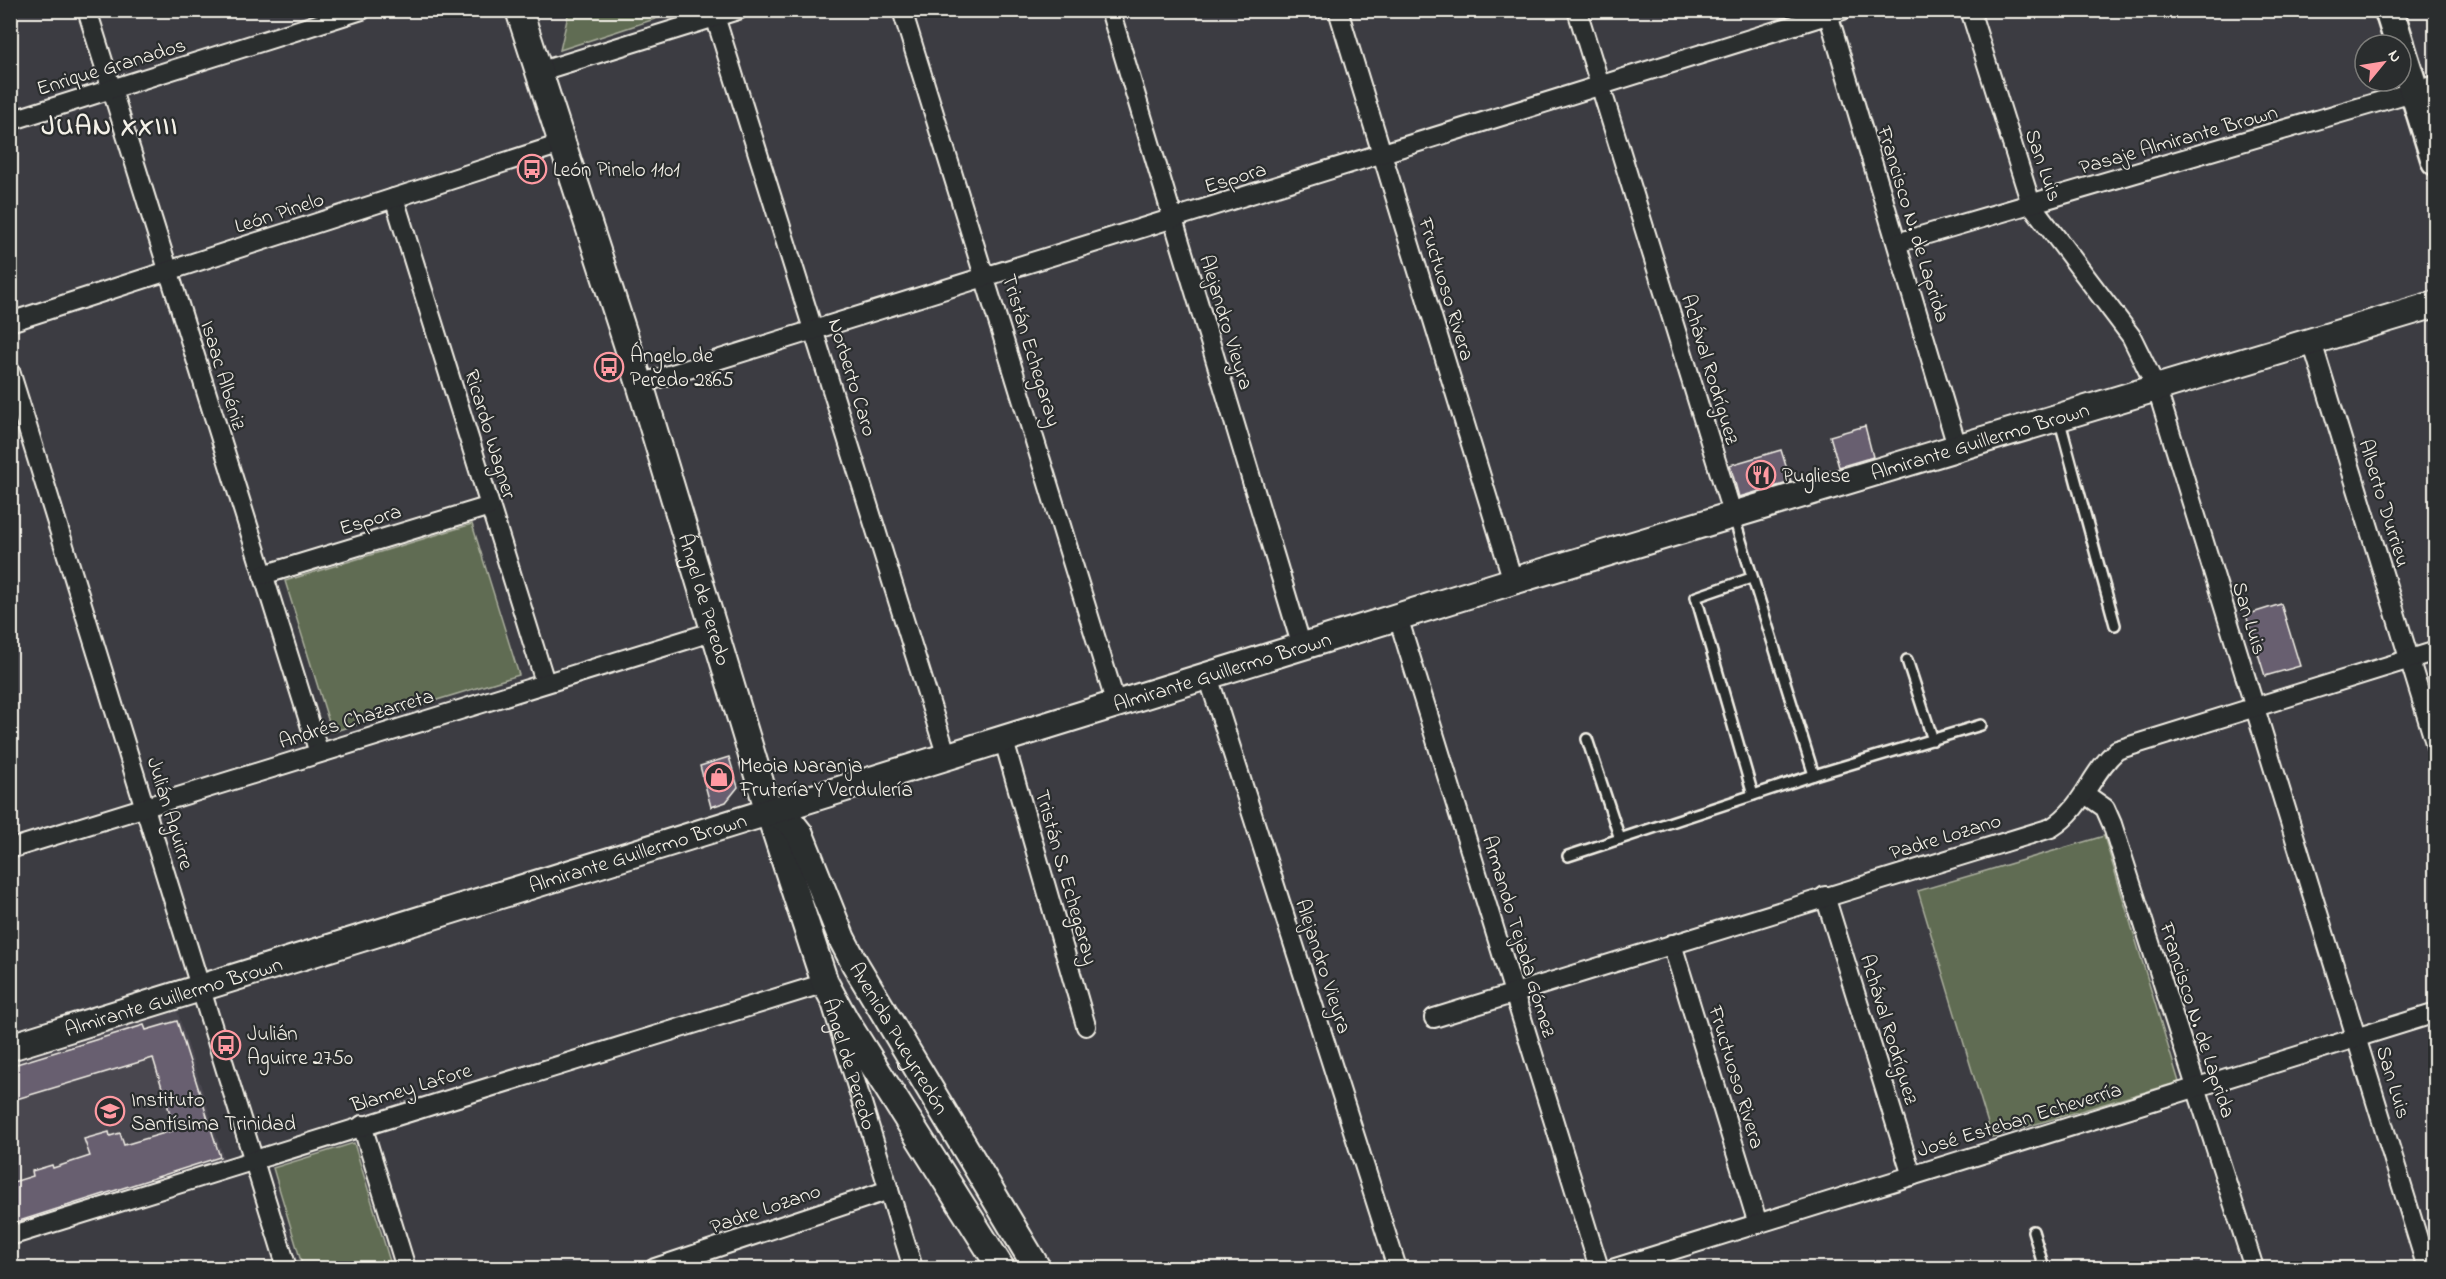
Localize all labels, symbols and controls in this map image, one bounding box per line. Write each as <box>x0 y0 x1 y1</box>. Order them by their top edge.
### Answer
street label: Enrique Granados <box>33 31 190 105</box>
north arrow <box>2353 33 2413 93</box>
text: N <box>2381 46 2407 67</box>
street label: Pasaje Almirante Brown <box>2076 98 2281 184</box>
district label: JUAN XXIII <box>42 108 179 147</box>
street label: Francisco N. de Laprida <box>1868 122 1956 326</box>
street label: San Luis <box>2016 125 2068 206</box>
bus stop icon: León Pinelo 1101 <box>516 153 548 185</box>
street label: Espora <box>1201 155 1270 203</box>
place label: León Pinelo 1101 <box>553 156 680 186</box>
street label: León Pinelo <box>231 185 328 242</box>
street label: Fructuoso Rivera <box>1409 214 1481 365</box>
street label: Alejandro Vieyra <box>1188 251 1260 394</box>
street label: Tristán Echegaray <box>991 271 1068 431</box>
street label: Achával Rodríguez <box>1670 291 1746 449</box>
street label: Norberto Caro <box>819 315 883 440</box>
street label: Isaac Albéniz <box>191 317 253 434</box>
place label: Ángelo de Peredo 2865 <box>630 341 734 396</box>
bus stop icon: Ángelo de Peredo 2865 <box>593 351 625 383</box>
street label: Ricardo Wagner <box>453 366 523 504</box>
street label: Almirante Guillermo Brown <box>1868 396 2093 490</box>
street label: Alberto Durrieu <box>2349 436 2417 571</box>
restaurant icon: Pugliese <box>1745 459 1777 491</box>
place label: Pugliese <box>1782 462 1851 494</box>
street label: Espora <box>336 497 405 545</box>
street label: Ángel de Peredo <box>669 530 737 670</box>
street label: San Luis <box>2223 579 2273 659</box>
street label: Almirante Guillermo Brown <box>1110 625 1335 721</box>
street label: Andrés Chazarreta <box>275 682 438 758</box>
place label: Meoia Naranja Frutería Y Verdulería <box>739 752 913 806</box>
street label: Julián Aguirre <box>136 754 201 875</box>
shop icon: Meoia Naranja Frutería Y Verdulería <box>703 761 735 793</box>
street label: Tristán S. Echegaray <box>1024 786 1104 969</box>
street label: Almirante Guillermo Brown <box>525 806 751 902</box>
street label: Padre Lozano <box>1886 807 2005 869</box>
street label: Armando Tejada Gómez <box>1473 832 1563 1041</box>
street label: Alejandro Vieyra <box>1284 895 1358 1038</box>
street label: Francisco N. de Laprida <box>2150 918 2242 1122</box>
street label: Almirante Guillermo Brown <box>61 950 287 1046</box>
street label: Achával Rodríguez <box>1849 951 1925 1109</box>
street label: Avenida Pueyrredón <box>840 957 955 1121</box>
street label: Ángel de Peredo <box>814 995 883 1134</box>
street label: Fructuoso Rivera <box>1699 1002 1771 1153</box>
place label: Julián Aguirre 2750 <box>247 1020 353 1076</box>
bus stop icon: Julián Aguirre 2750 <box>210 1029 242 1061</box>
street label: San Luis <box>2367 1043 2417 1123</box>
street label: Blamey Lafore <box>347 1056 477 1124</box>
street label: José Esteban Echeverría <box>1914 1076 2125 1166</box>
place label: Instituto Santísima Trinidad <box>131 1086 296 1140</box>
school or university icon: Instituto Santísima Trinidad <box>94 1095 126 1127</box>
street label: Padre Lozano <box>706 1177 825 1243</box>

